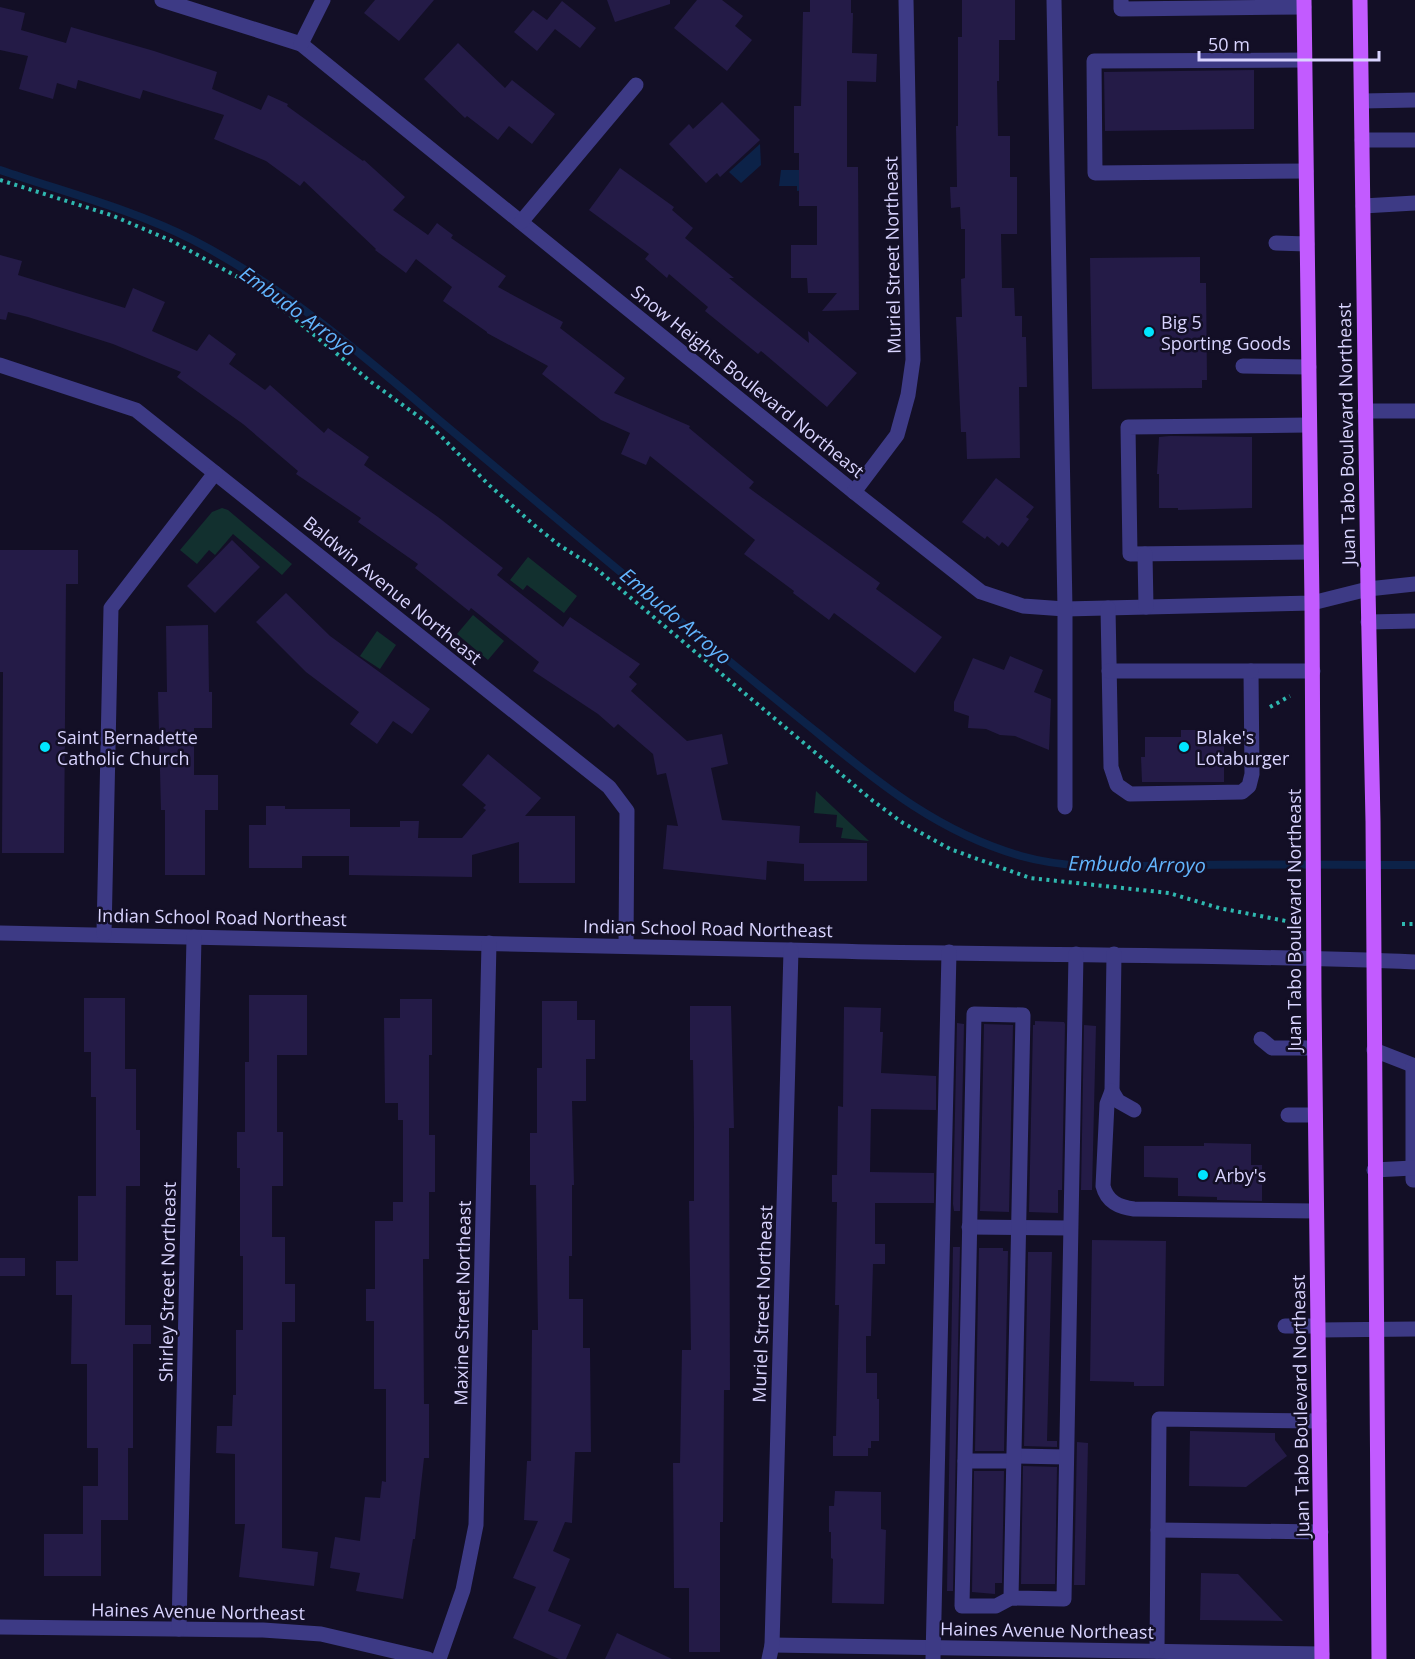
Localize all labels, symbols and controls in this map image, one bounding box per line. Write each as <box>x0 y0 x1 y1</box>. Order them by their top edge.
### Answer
scale bar <box>1199 24 1379 62</box>
text: 50 m <box>1208 32 1250 56</box>
street label: Muriel Street Northeast <box>878 156 906 354</box>
water label: Embudo Arroyo <box>234 260 362 362</box>
street label: Snow Heights Boulevard Northeast <box>626 279 870 483</box>
street label: Juan Tabo Boulevard Northeast <box>1332 303 1360 567</box>
place label: Big 5 Sporting Goods <box>1161 310 1291 355</box>
marker: Big 5 Sporting Goods <box>1142 325 1156 339</box>
street label: Baldwin Avenue Northeast <box>299 510 487 670</box>
water label: Embudo Arroyo <box>615 561 737 671</box>
place label: Saint Bernadette Catholic Church <box>57 725 198 770</box>
place label: Blake's Lotaburger <box>1196 725 1290 770</box>
marker: Saint Bernadette Catholic Church <box>38 740 52 754</box>
marker: Blake's Lotaburger <box>1177 740 1191 754</box>
street label: Juan Tabo Boulevard Northeast <box>1282 789 1306 1053</box>
water label: Embudo Arroyo <box>1068 849 1206 879</box>
street label: Indian School Road Northeast <box>97 903 347 931</box>
street label: Indian School Road Northeast <box>583 914 833 942</box>
place label: Arby's <box>1215 1163 1266 1187</box>
marker: Arby's <box>1196 1168 1210 1182</box>
street label: Shirley Street Northeast <box>153 1182 181 1382</box>
street label: Maxine Street Northeast <box>448 1200 476 1406</box>
street label: Muriel Street Northeast <box>747 1205 777 1403</box>
street label: Juan Tabo Boulevard Northeast <box>1286 1275 1314 1539</box>
street label: Haines Avenue Northeast <box>91 1597 305 1625</box>
street label: Haines Avenue Northeast <box>940 1616 1154 1644</box>

